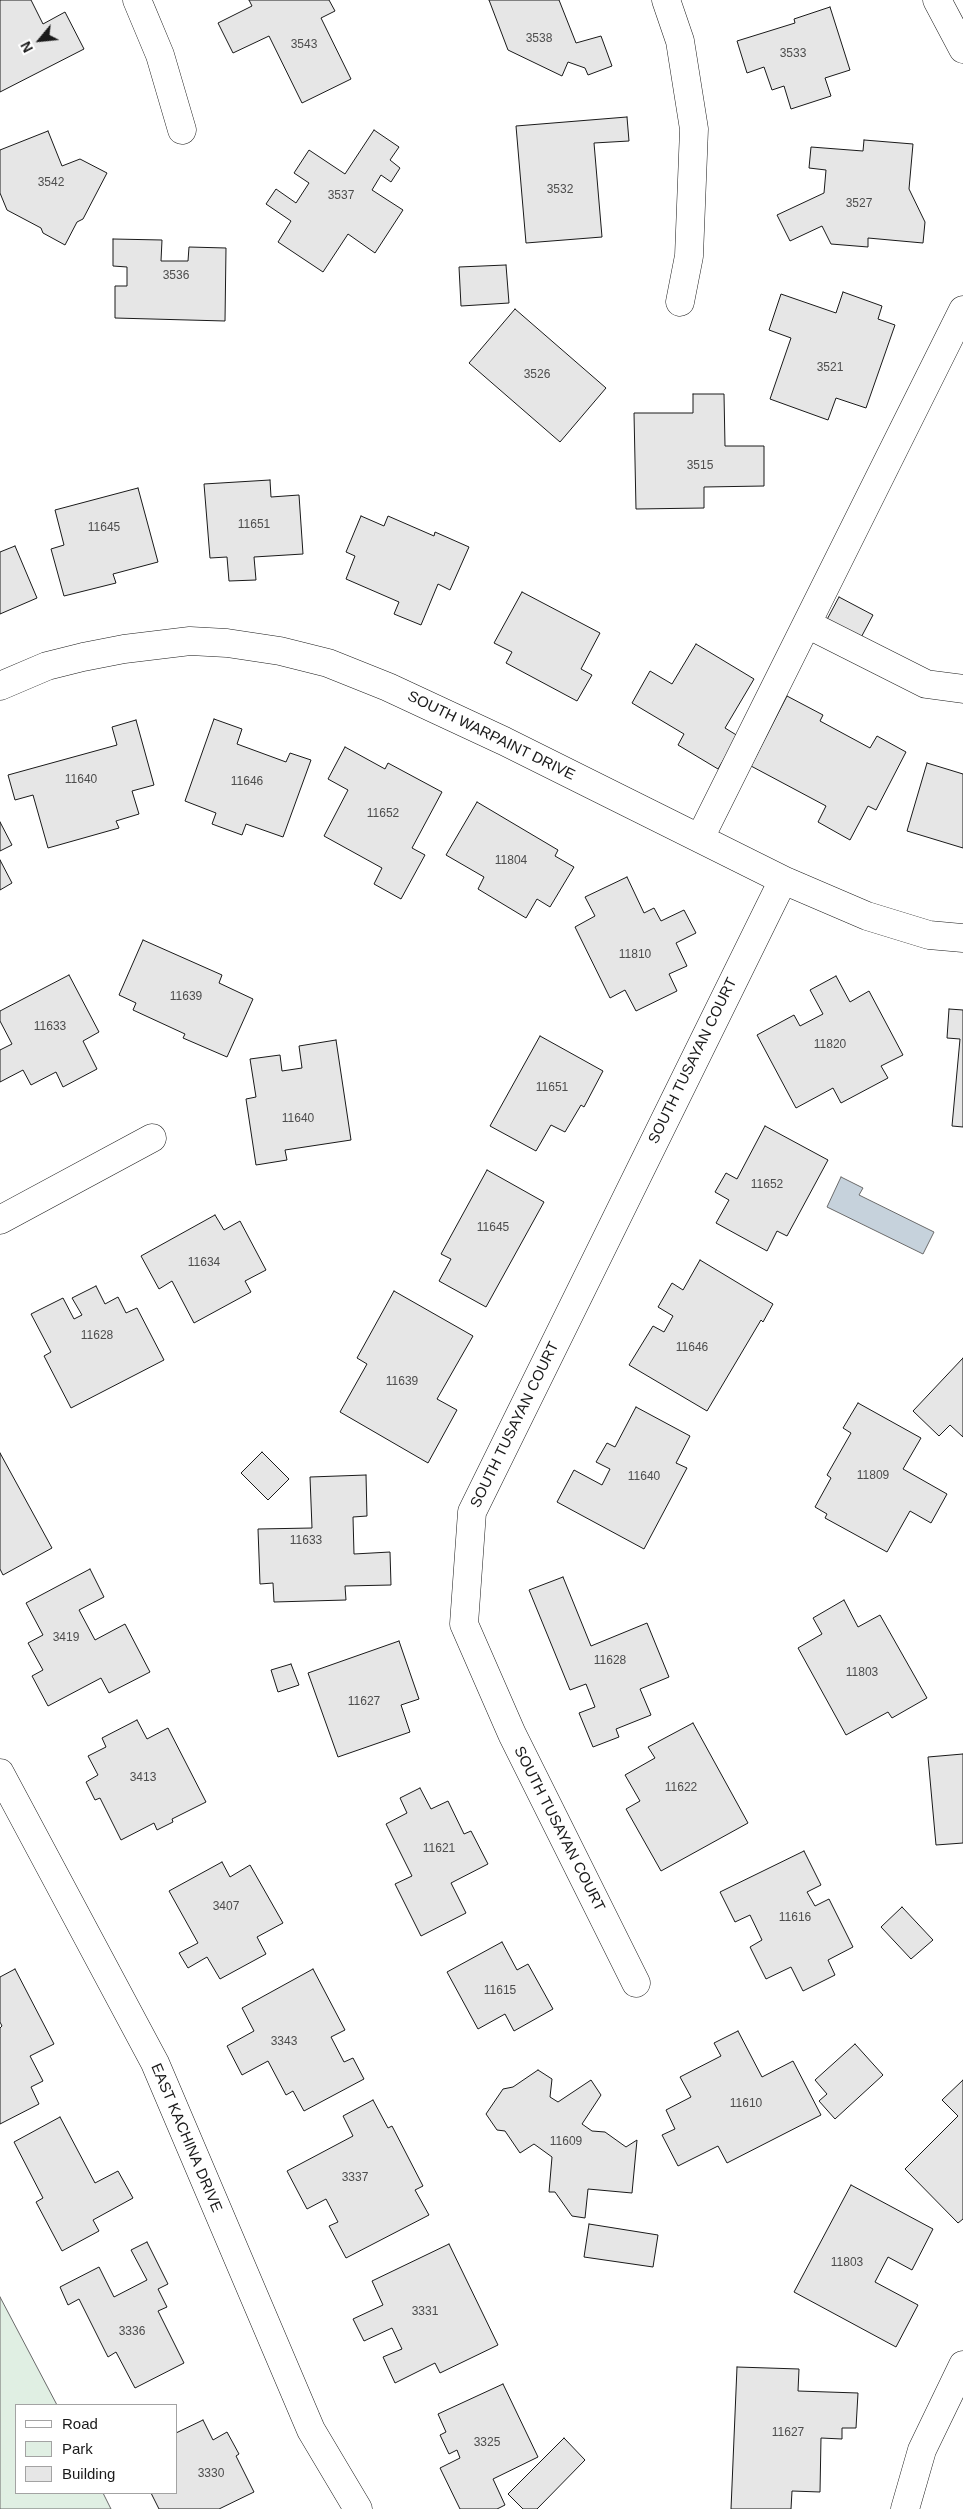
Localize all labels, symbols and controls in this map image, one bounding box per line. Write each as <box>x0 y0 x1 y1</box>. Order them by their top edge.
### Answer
north arrow <box>15 15 65 65</box>
house number: 3538 <box>526 32 552 46</box>
house number: 3543 <box>291 38 317 52</box>
text: N <box>17 39 36 55</box>
house number: 3533 <box>780 47 806 61</box>
house number: 3542 <box>38 176 64 190</box>
house number: 3532 <box>547 183 573 197</box>
house number: 3537 <box>328 189 354 203</box>
house number: 3527 <box>846 197 872 211</box>
house number: 3536 <box>163 269 189 283</box>
house number: 3521 <box>817 361 843 375</box>
house number: 3526 <box>524 368 550 382</box>
house number: 3515 <box>687 459 713 473</box>
house number: 11651 <box>238 518 270 532</box>
house number: 11645 <box>88 521 120 535</box>
street label: SOUTH WARPAINT DRIVE <box>404 688 578 784</box>
house number: 11640 <box>65 773 97 787</box>
house number: 11646 <box>231 775 263 789</box>
house number: 11652 <box>367 807 399 821</box>
house number: 11804 <box>495 854 527 868</box>
house number: 11810 <box>619 948 651 962</box>
street label: SOUTH TUSAYAN COURT <box>645 975 741 1147</box>
house number: 11639 <box>170 990 202 1004</box>
house number: 11633 <box>34 1020 66 1034</box>
house number: 11820 <box>814 1038 846 1052</box>
house number: 11651 <box>536 1081 568 1095</box>
house number: 11640 <box>282 1112 314 1126</box>
house number: 11652 <box>751 1178 783 1192</box>
house number: 11645 <box>477 1221 509 1235</box>
house number: 11634 <box>188 1256 220 1270</box>
house number: 11628 <box>81 1329 113 1343</box>
street label: SOUTH TUSAYAN COURT <box>467 1339 563 1511</box>
house number: 11646 <box>676 1341 708 1355</box>
house number: 11639 <box>386 1375 418 1389</box>
house number: 11809 <box>857 1469 889 1483</box>
house number: 11640 <box>628 1470 660 1484</box>
house number: 11633 <box>290 1534 322 1548</box>
house number: 3419 <box>53 1631 79 1645</box>
house number: 11628 <box>594 1654 626 1668</box>
house number: 11803 <box>846 1666 878 1680</box>
house number: 11627 <box>348 1695 380 1709</box>
street label: SOUTH TUSAYAN COURT <box>510 1744 608 1914</box>
house number: 3413 <box>130 1771 156 1785</box>
house number: 11622 <box>665 1781 697 1795</box>
house number: 11621 <box>423 1842 455 1856</box>
house number: 3407 <box>213 1900 239 1914</box>
house number: 11616 <box>779 1911 811 1925</box>
house number: 11615 <box>484 1984 516 1998</box>
house number: 3343 <box>271 2035 297 2049</box>
street label: EAST KACHINA DRIVE <box>146 2061 226 2215</box>
house number: 11610 <box>730 2097 762 2111</box>
house number: 11609 <box>550 2135 582 2149</box>
house number: 3337 <box>342 2171 368 2185</box>
house number: 11803 <box>831 2256 863 2270</box>
house number: 3331 <box>412 2305 438 2319</box>
house number: 3336 <box>119 2325 145 2339</box>
legend <box>15 2404 178 2494</box>
text: Road <box>62 2415 98 2432</box>
house number: 11627 <box>772 2426 804 2440</box>
house number: 3325 <box>474 2436 500 2450</box>
text: Park <box>62 2440 93 2457</box>
text: Building <box>62 2465 115 2482</box>
house number: 3330 <box>198 2467 224 2481</box>

